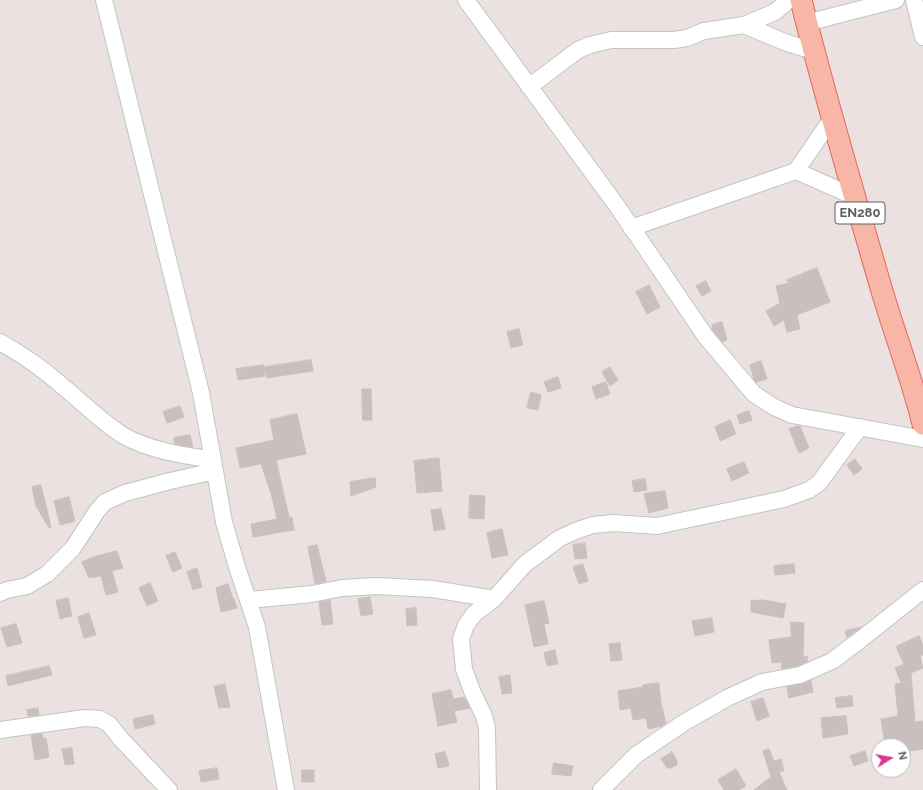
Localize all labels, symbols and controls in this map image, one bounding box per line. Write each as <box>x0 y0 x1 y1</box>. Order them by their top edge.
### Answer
road number: EN280 <box>835 202 885 224</box>
north arrow <box>871 738 911 778</box>
text: N <box>895 750 909 761</box>

